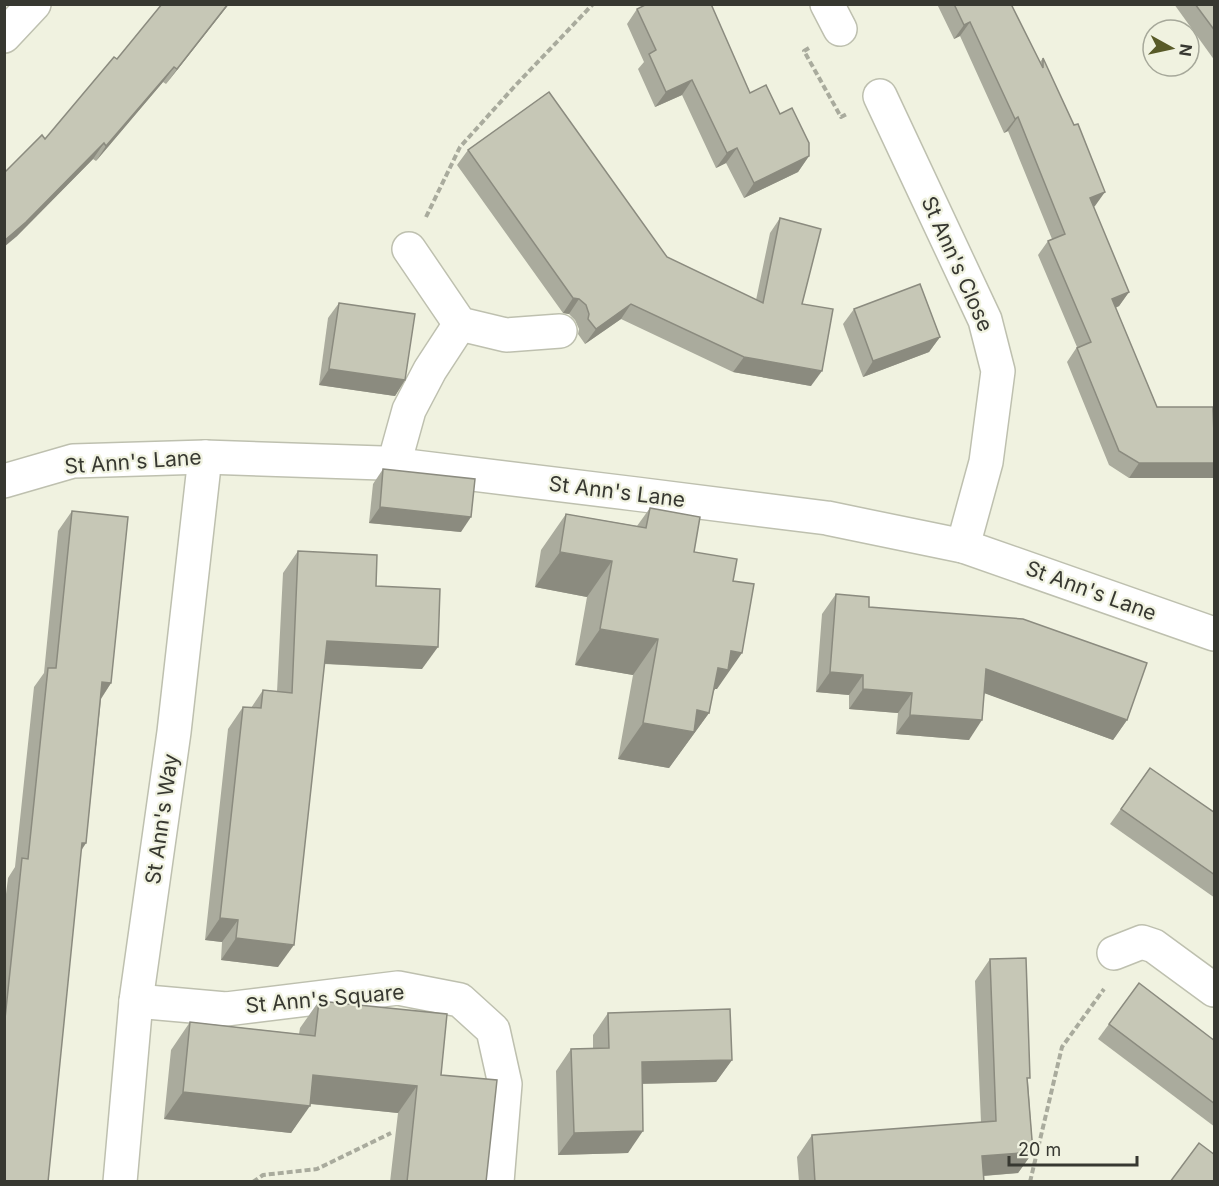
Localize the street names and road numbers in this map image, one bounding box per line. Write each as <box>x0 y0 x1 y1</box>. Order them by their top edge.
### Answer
street label: St Ann's Close <box>917 192 998 335</box>
street label: St Ann's Lane <box>64 444 202 479</box>
street label: St Ann's Lane <box>547 471 687 512</box>
street label: St Ann's Lane <box>1022 555 1160 626</box>
street label: St Ann's Way <box>140 752 183 886</box>
street label: St Ann's Square <box>245 979 405 1018</box>

